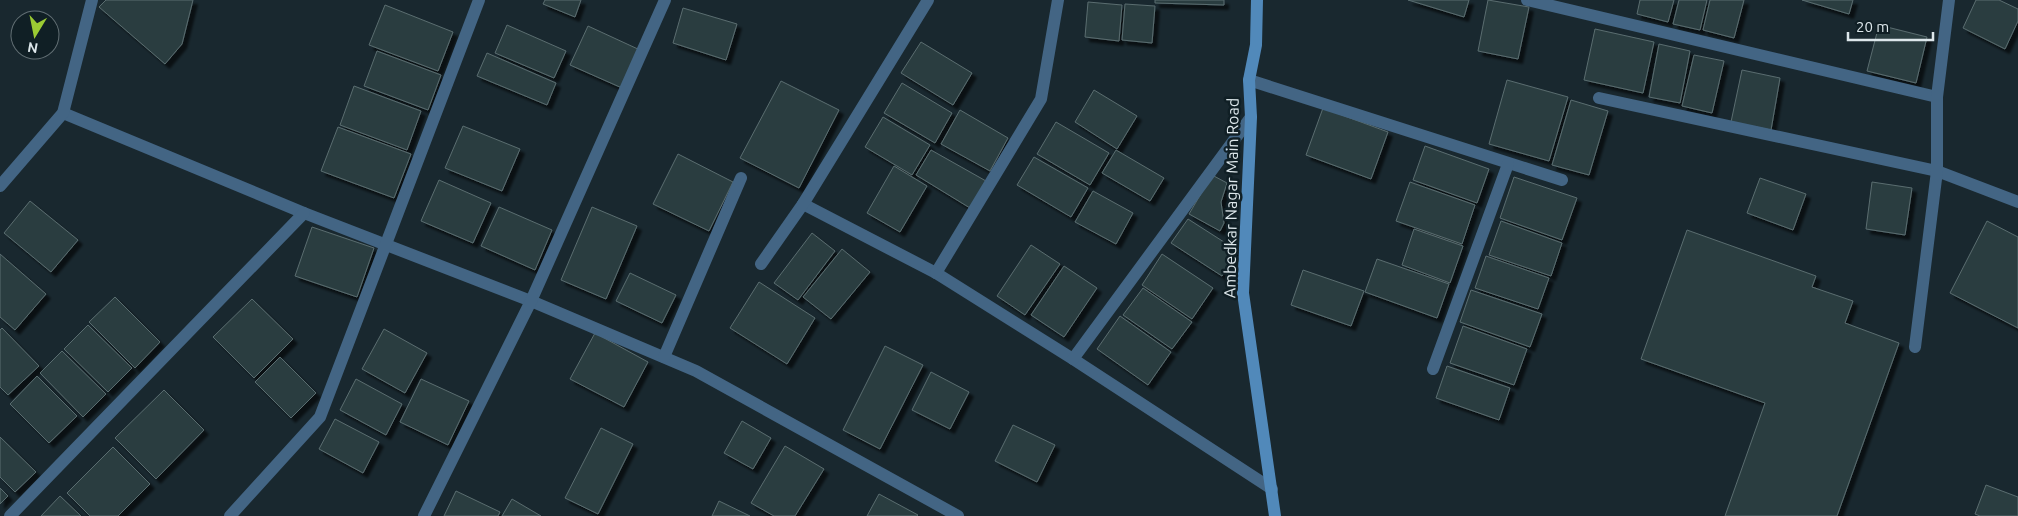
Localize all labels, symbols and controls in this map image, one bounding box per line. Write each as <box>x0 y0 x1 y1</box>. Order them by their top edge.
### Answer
north arrow <box>10 10 60 60</box>
scale bar <box>1848 10 1933 42</box>
text: 20 m <box>1856 18 1889 35</box>
text: N <box>26 39 39 57</box>
street label: Ambedkar Nagar Main Road <box>1220 98 1242 298</box>

